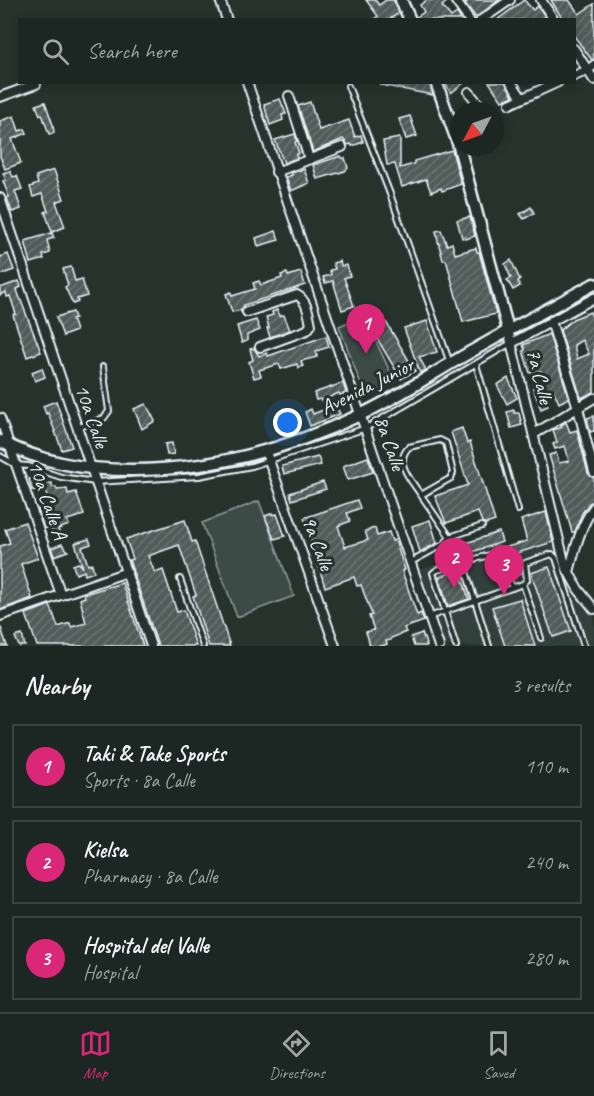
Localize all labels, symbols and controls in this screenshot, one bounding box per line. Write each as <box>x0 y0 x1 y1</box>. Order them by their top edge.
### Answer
search box <box>18 18 576 84</box>
icon: search <box>39 35 72 68</box>
text: Search here <box>87 37 177 65</box>
north arrow <box>450 102 504 156</box>
pin: 1 <box>346 304 386 354</box>
street label: 7a Calle <box>521 346 560 407</box>
street label: Avenida Junior <box>316 351 419 421</box>
street label: 10a Calle <box>69 381 115 452</box>
your location <box>273 408 302 437</box>
street label: 8a Calle <box>369 412 412 475</box>
street label: 10a Calle A <box>23 457 74 544</box>
street label: 9a Calle <box>296 512 340 575</box>
pin: 2 <box>434 538 474 588</box>
pin: 3 <box>484 546 524 595</box>
text: Nearby <box>24 669 89 702</box>
text: 3 results <box>511 673 570 698</box>
text: Taki & Take Sports <box>83 740 225 768</box>
text: 1 <box>41 754 50 779</box>
text: 110 m <box>525 754 568 779</box>
text: Sports · 8a Calle <box>83 768 195 793</box>
text: Kielsa <box>83 836 127 864</box>
text: 2 <box>41 850 50 875</box>
text: 240 m <box>525 850 568 875</box>
text: Pharmacy · 8a Calle <box>83 864 218 889</box>
text: Hospital del Valle <box>83 932 209 960</box>
text: 3 <box>41 946 50 971</box>
text: 280 m <box>525 946 568 971</box>
text: Hospital <box>83 960 138 985</box>
tab: Map <box>79 1027 112 1083</box>
tab: Directions <box>269 1027 325 1083</box>
tab: Saved <box>482 1027 515 1083</box>

